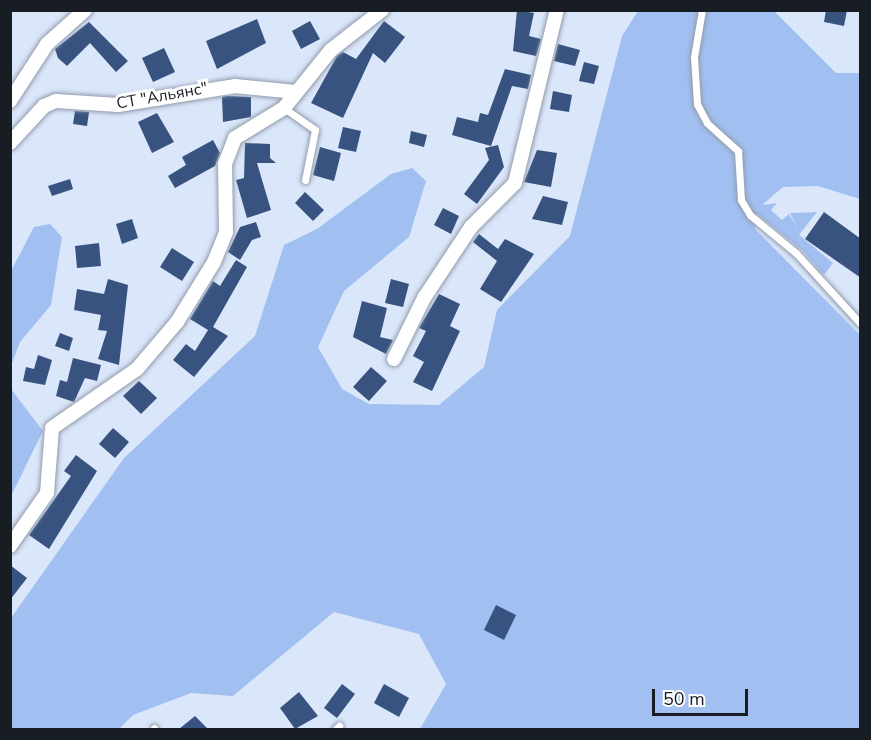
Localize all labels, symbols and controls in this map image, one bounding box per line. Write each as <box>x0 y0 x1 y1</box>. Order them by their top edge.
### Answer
street label: СТ "Альянс" <box>115 79 209 113</box>
scale bar <box>655 677 751 715</box>
text: 50 m <box>663 687 705 711</box>

